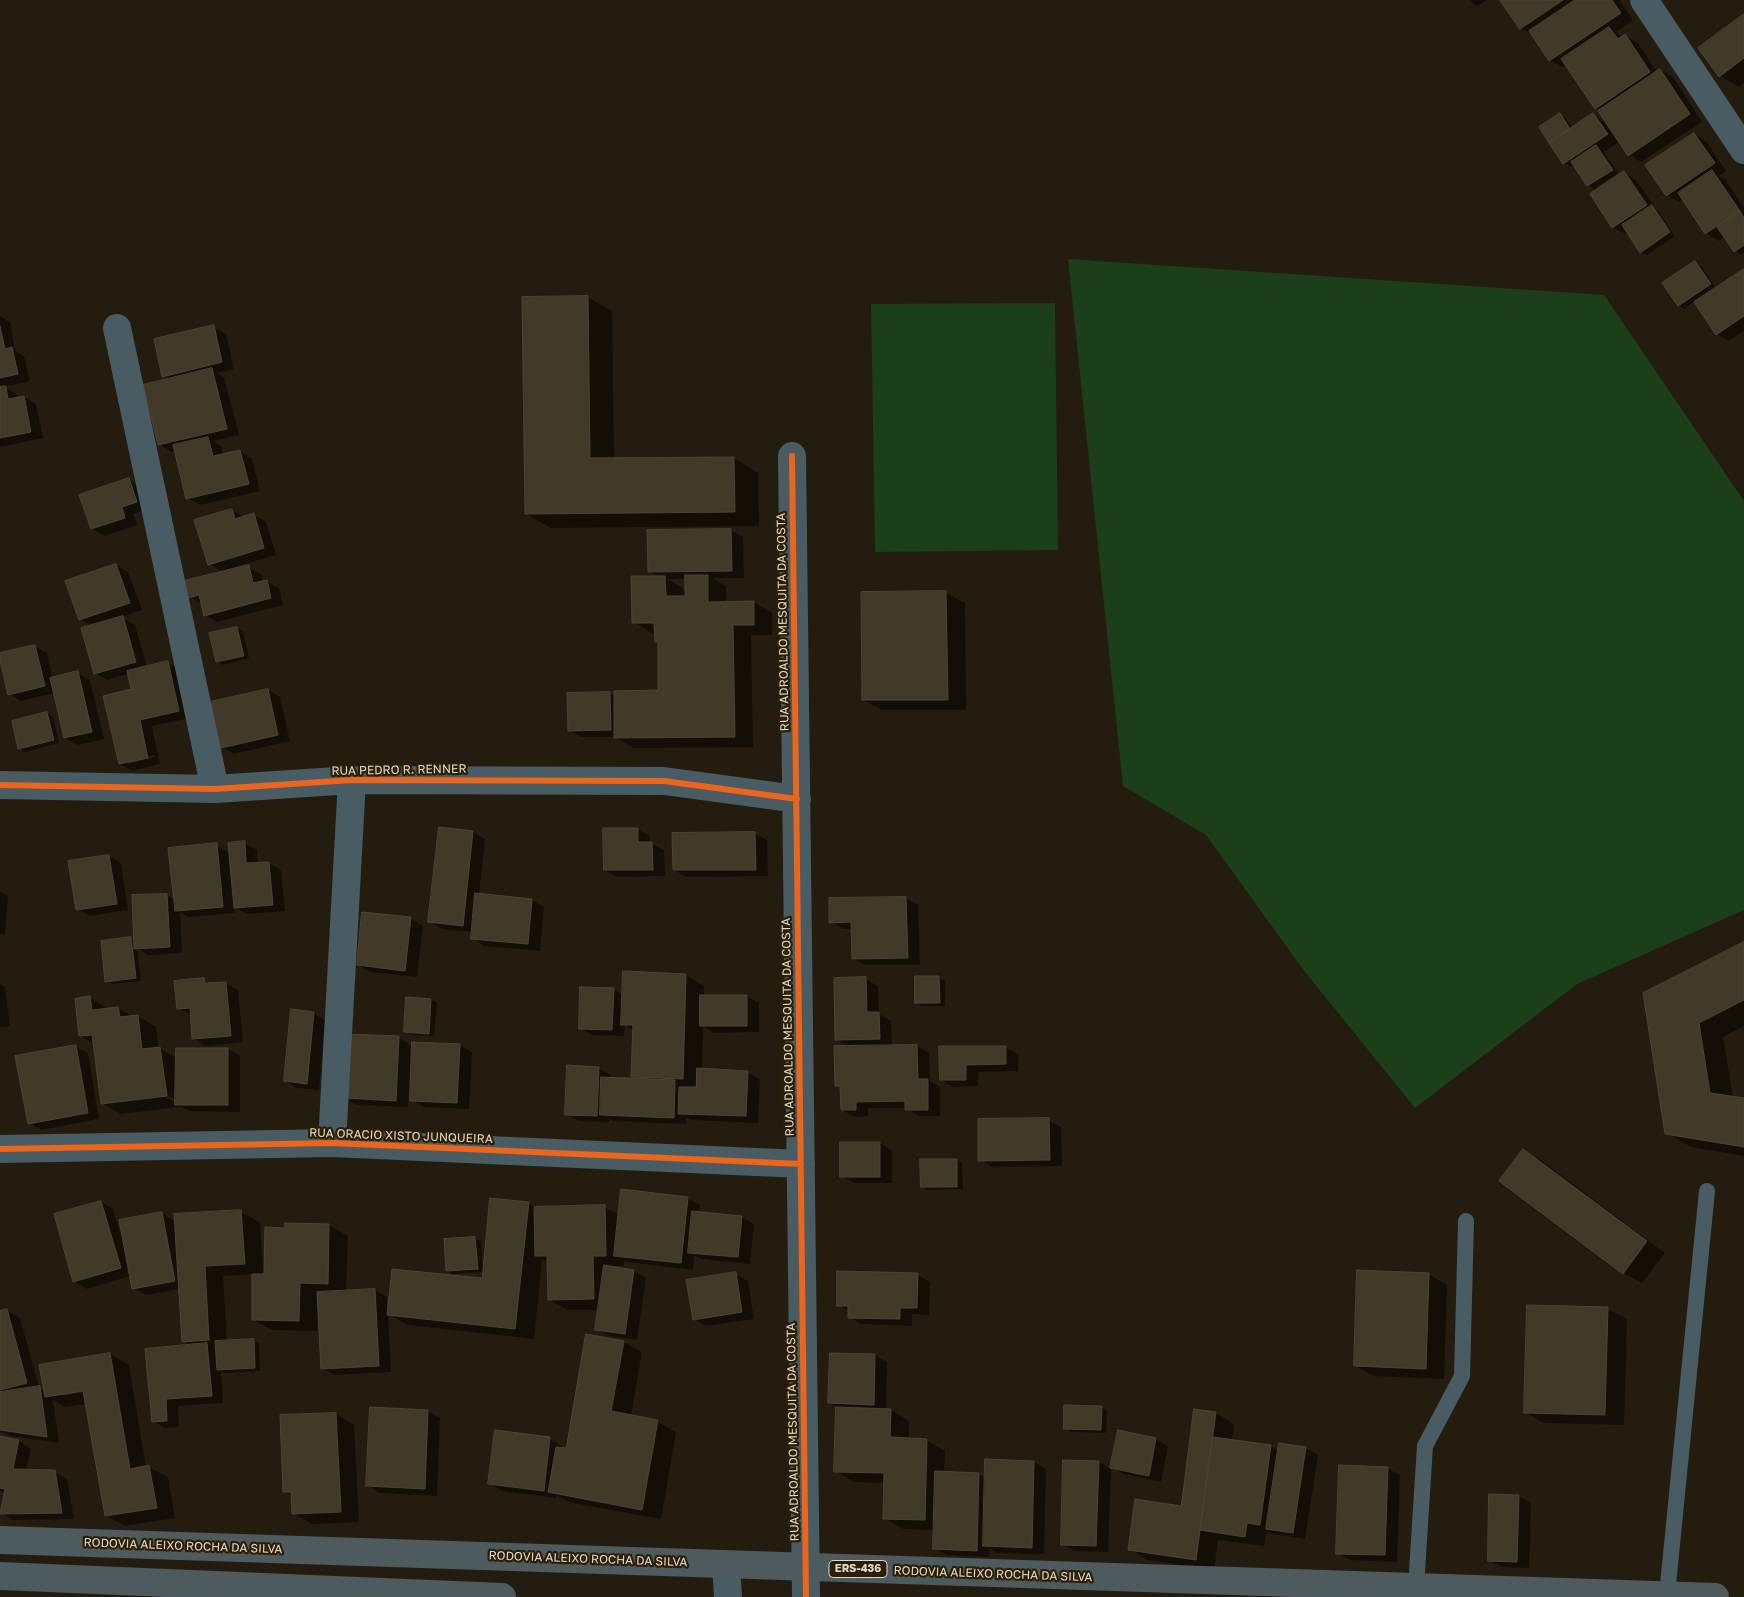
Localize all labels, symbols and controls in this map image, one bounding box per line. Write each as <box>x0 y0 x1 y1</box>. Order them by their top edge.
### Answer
street label: RUA ADROALDO MESQUITA DA COSTA <box>774 513 792 731</box>
street label: RUA PEDRO R. RENNER <box>331 762 467 778</box>
street label: RUA ADROALDO MESQUITA DA COSTA <box>779 918 797 1136</box>
street label: RUA ORACIO XISTO JUNQUEIRA <box>309 1126 493 1146</box>
street label: RUA ADROALDO MESQUITA DA COSTA <box>784 1323 802 1541</box>
street label: RODOVIA ALEIXO ROCHA DA SILVA <box>83 1535 283 1557</box>
street label: RODOVIA ALEIXO ROCHA DA SILVA <box>488 1548 688 1570</box>
road number: ERS-436 <box>829 1560 887 1578</box>
street label: RODOVIA ALEIXO ROCHA DA SILVA <box>893 1563 1093 1585</box>

